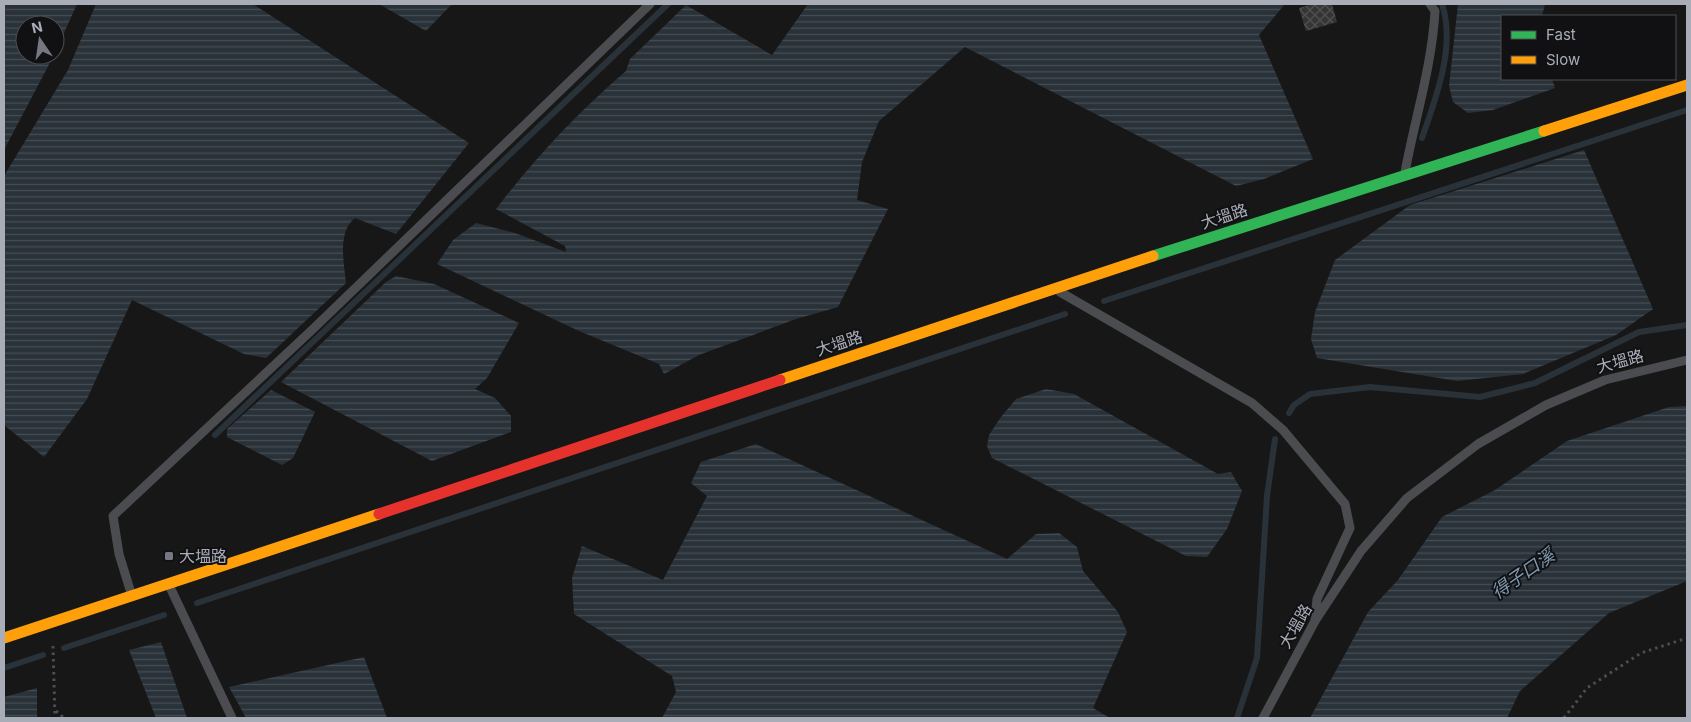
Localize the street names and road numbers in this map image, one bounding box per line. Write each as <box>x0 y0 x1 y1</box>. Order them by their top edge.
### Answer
street label: 大塭路 <box>1198 199 1250 233</box>
street label: 大塭路 <box>813 326 865 360</box>
street label: 大塭路 <box>1594 345 1646 377</box>
street label: 大塭路 <box>1274 600 1316 652</box>

